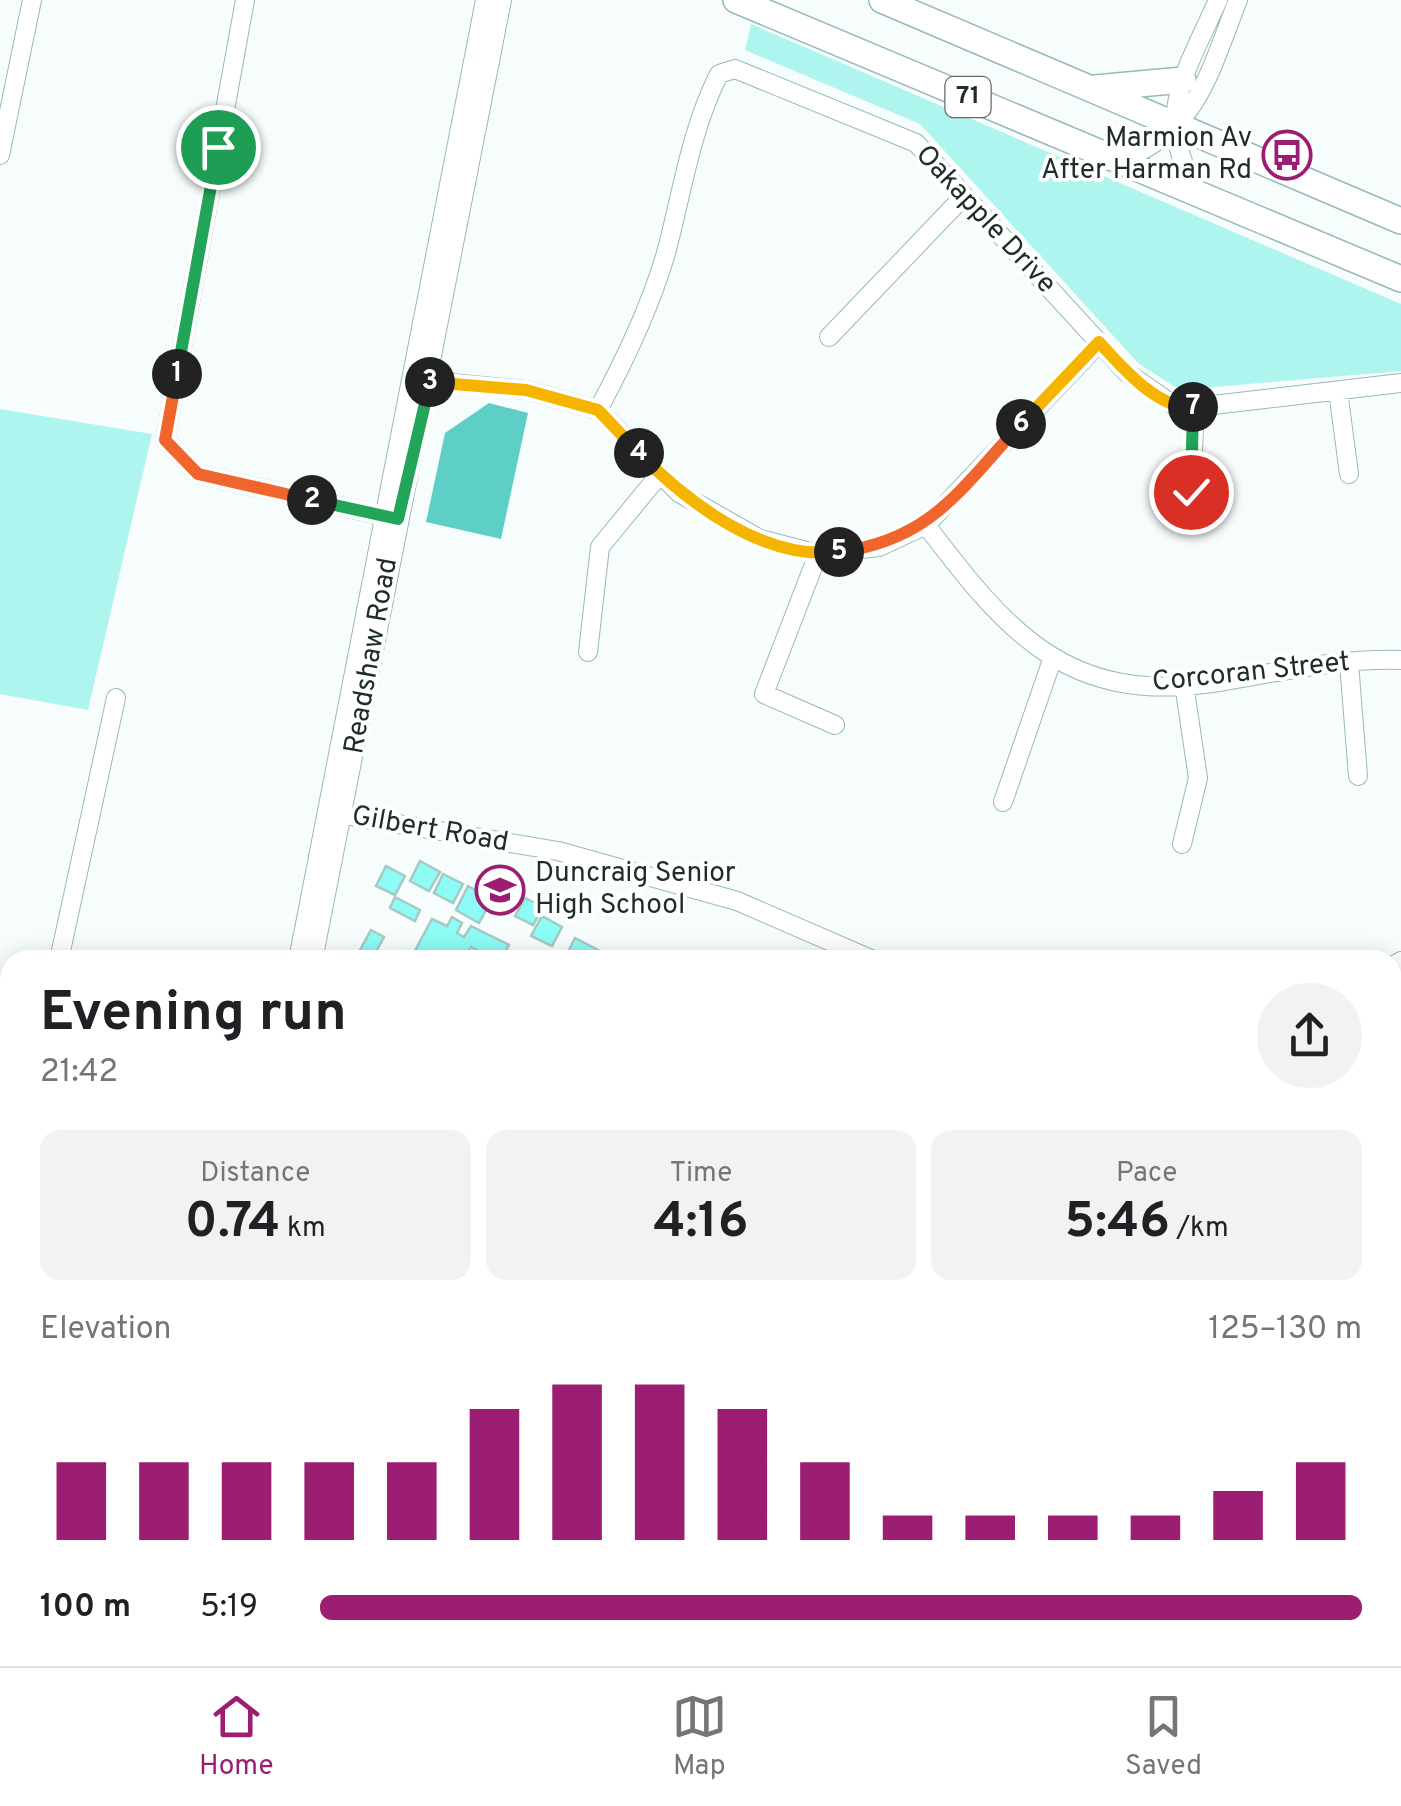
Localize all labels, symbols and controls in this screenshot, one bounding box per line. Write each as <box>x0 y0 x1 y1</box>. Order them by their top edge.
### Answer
road number: 71 <box>946 77 990 117</box>
pin <box>176 105 261 190</box>
icon: arrive <box>191 120 246 175</box>
place label: Marmion Av After Harman Rd <box>1041 121 1252 189</box>
bus stop icon: Marmion Av After Harman Rd <box>1261 129 1313 181</box>
street label: Oakapple Drive <box>907 138 1063 302</box>
pin: 1 <box>152 349 202 399</box>
text: 1 <box>171 356 183 392</box>
pin: 3 <box>405 357 455 407</box>
text: 3 <box>422 364 438 400</box>
pin: 7 <box>1168 382 1218 432</box>
text: 7 <box>1185 389 1201 425</box>
pin: 6 <box>996 399 1046 449</box>
text: 6 <box>1012 406 1030 442</box>
pin: 4 <box>614 428 664 478</box>
text: 4 <box>630 435 648 471</box>
pin <box>1149 450 1234 535</box>
icon: check <box>1164 465 1219 520</box>
pin: 2 <box>287 475 337 525</box>
text: 2 <box>303 482 321 518</box>
pin: 5 <box>814 527 864 577</box>
text: 5 <box>830 534 848 570</box>
street label: Readshaw Road <box>337 555 407 757</box>
street label: Corcoran Street <box>1150 645 1352 701</box>
street label: Gilbert Road <box>349 799 511 861</box>
place label: Duncraig Senior High School <box>535 856 736 924</box>
school or university icon: Duncraig Senior High School <box>474 864 526 916</box>
text: Evening run <box>40 980 347 1050</box>
button: share <box>1257 983 1362 1088</box>
text: 21:42 <box>40 1053 118 1093</box>
text: Distance <box>200 1156 310 1192</box>
text: Time <box>670 1156 732 1192</box>
text: Pace <box>1116 1156 1177 1192</box>
text: 0.74 <box>185 1192 280 1255</box>
text: 4:16 <box>653 1192 749 1255</box>
text: 5:46 <box>1064 1192 1170 1255</box>
text: km <box>280 1211 326 1247</box>
text: /km <box>1170 1211 1229 1247</box>
text: Elevation <box>40 1310 172 1350</box>
text: 125–130 m <box>1208 1310 1362 1350</box>
text: 100 m <box>40 1588 131 1628</box>
text: 5:19 <box>200 1588 258 1628</box>
tab: Home <box>199 1689 273 1785</box>
tab: Map <box>672 1689 727 1785</box>
tab: Saved <box>1125 1689 1202 1785</box>

